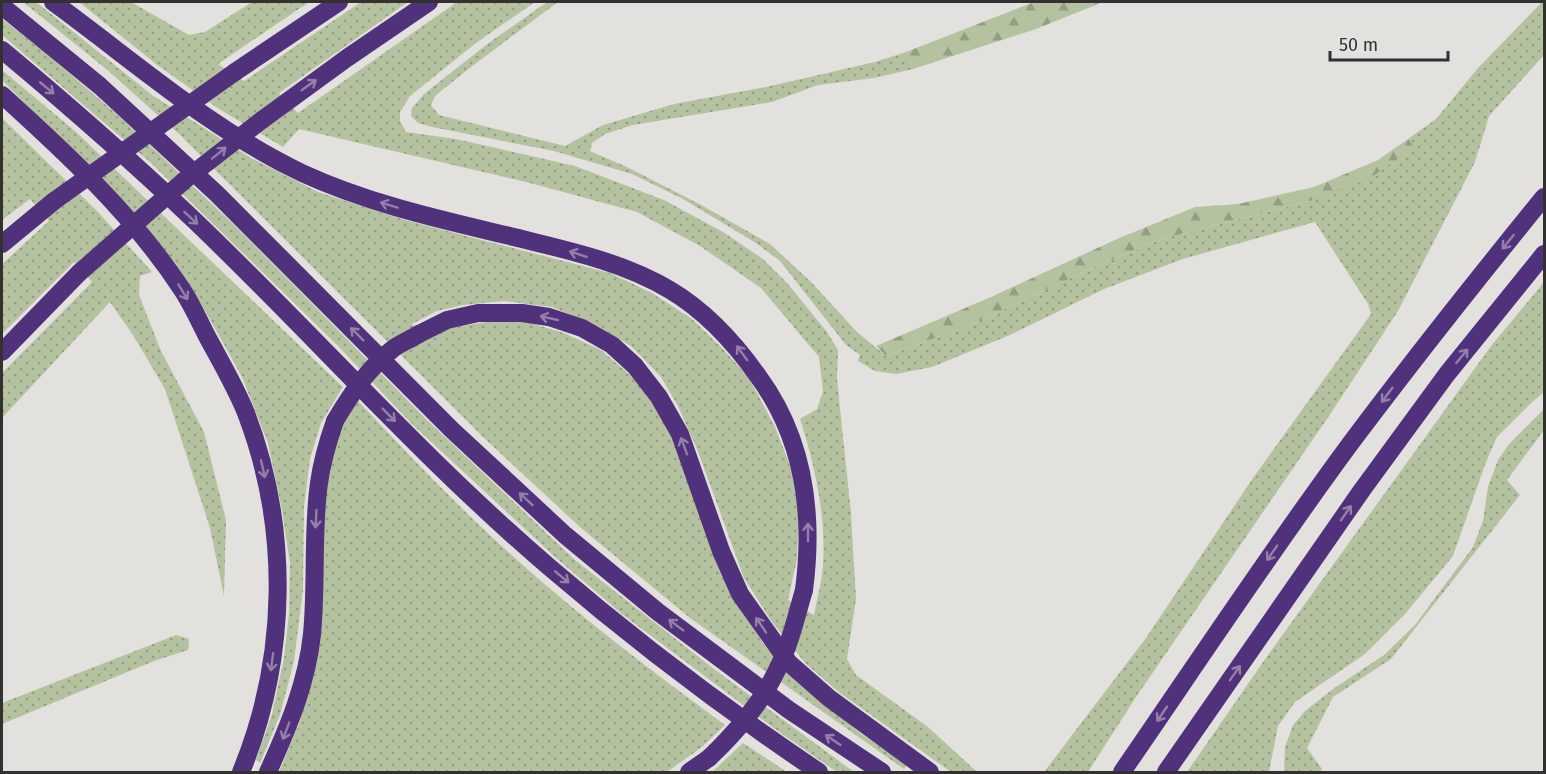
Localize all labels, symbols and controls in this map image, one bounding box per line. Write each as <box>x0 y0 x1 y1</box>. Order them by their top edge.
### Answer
scale bar <box>1330 24 1448 62</box>
text: 50 m <box>1339 34 1378 56</box>
one-way arrow <box>300 79 316 92</box>
one-way arrow <box>38 81 54 94</box>
one-way arrow <box>210 146 226 159</box>
one-way arrow <box>380 199 399 210</box>
one-way arrow <box>184 211 199 225</box>
one-way arrow <box>1501 234 1514 250</box>
one-way arrow <box>569 247 588 258</box>
one-way arrow <box>177 283 189 300</box>
one-way arrow <box>540 312 559 323</box>
one-way arrow <box>350 326 364 341</box>
one-way arrow <box>735 346 748 362</box>
one-way arrow <box>1455 348 1468 364</box>
one-way arrow <box>1380 387 1393 403</box>
one-way arrow <box>382 408 396 423</box>
one-way arrow <box>678 437 689 456</box>
one-way arrow <box>258 459 270 478</box>
one-way arrow <box>519 492 534 507</box>
one-way arrow <box>1340 505 1352 521</box>
one-way arrow <box>311 508 322 528</box>
one-way arrow <box>802 523 814 543</box>
one-way arrow <box>1266 545 1278 561</box>
one-way arrow <box>554 570 569 584</box>
one-way arrow <box>755 617 767 633</box>
one-way arrow <box>668 619 684 631</box>
one-way arrow <box>266 652 277 672</box>
one-way arrow <box>1229 665 1241 681</box>
one-way arrow <box>1156 705 1168 722</box>
one-way arrow <box>279 721 290 740</box>
one-way arrow <box>825 734 842 746</box>

